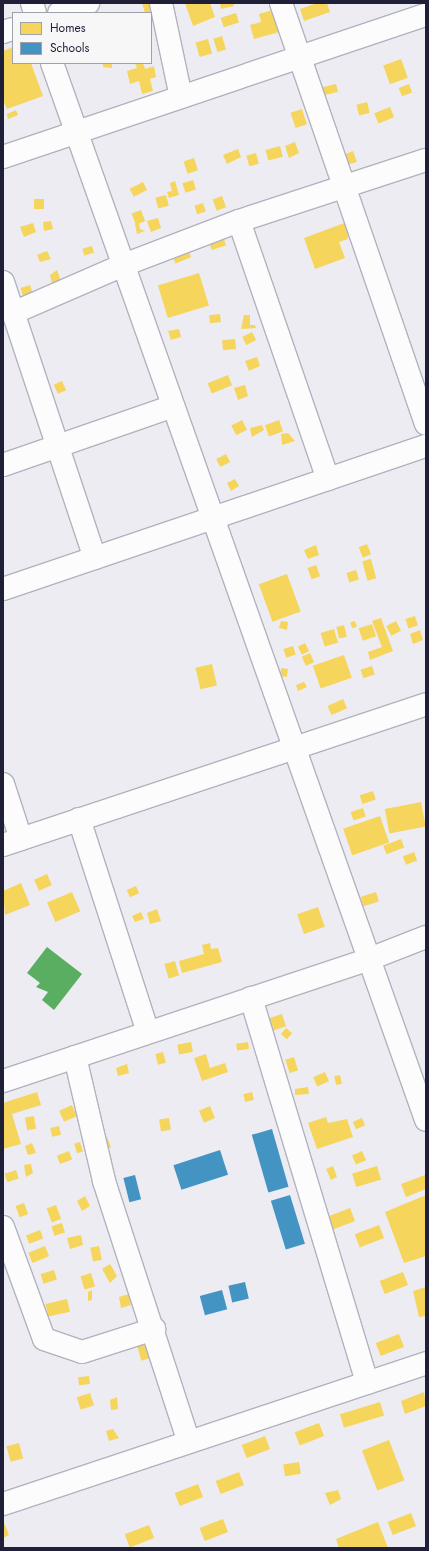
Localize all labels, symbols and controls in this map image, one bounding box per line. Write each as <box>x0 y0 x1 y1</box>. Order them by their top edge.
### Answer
legend <box>12 12 152 64</box>
text: Homes <box>50 19 86 37</box>
text: Schools <box>50 39 89 57</box>

